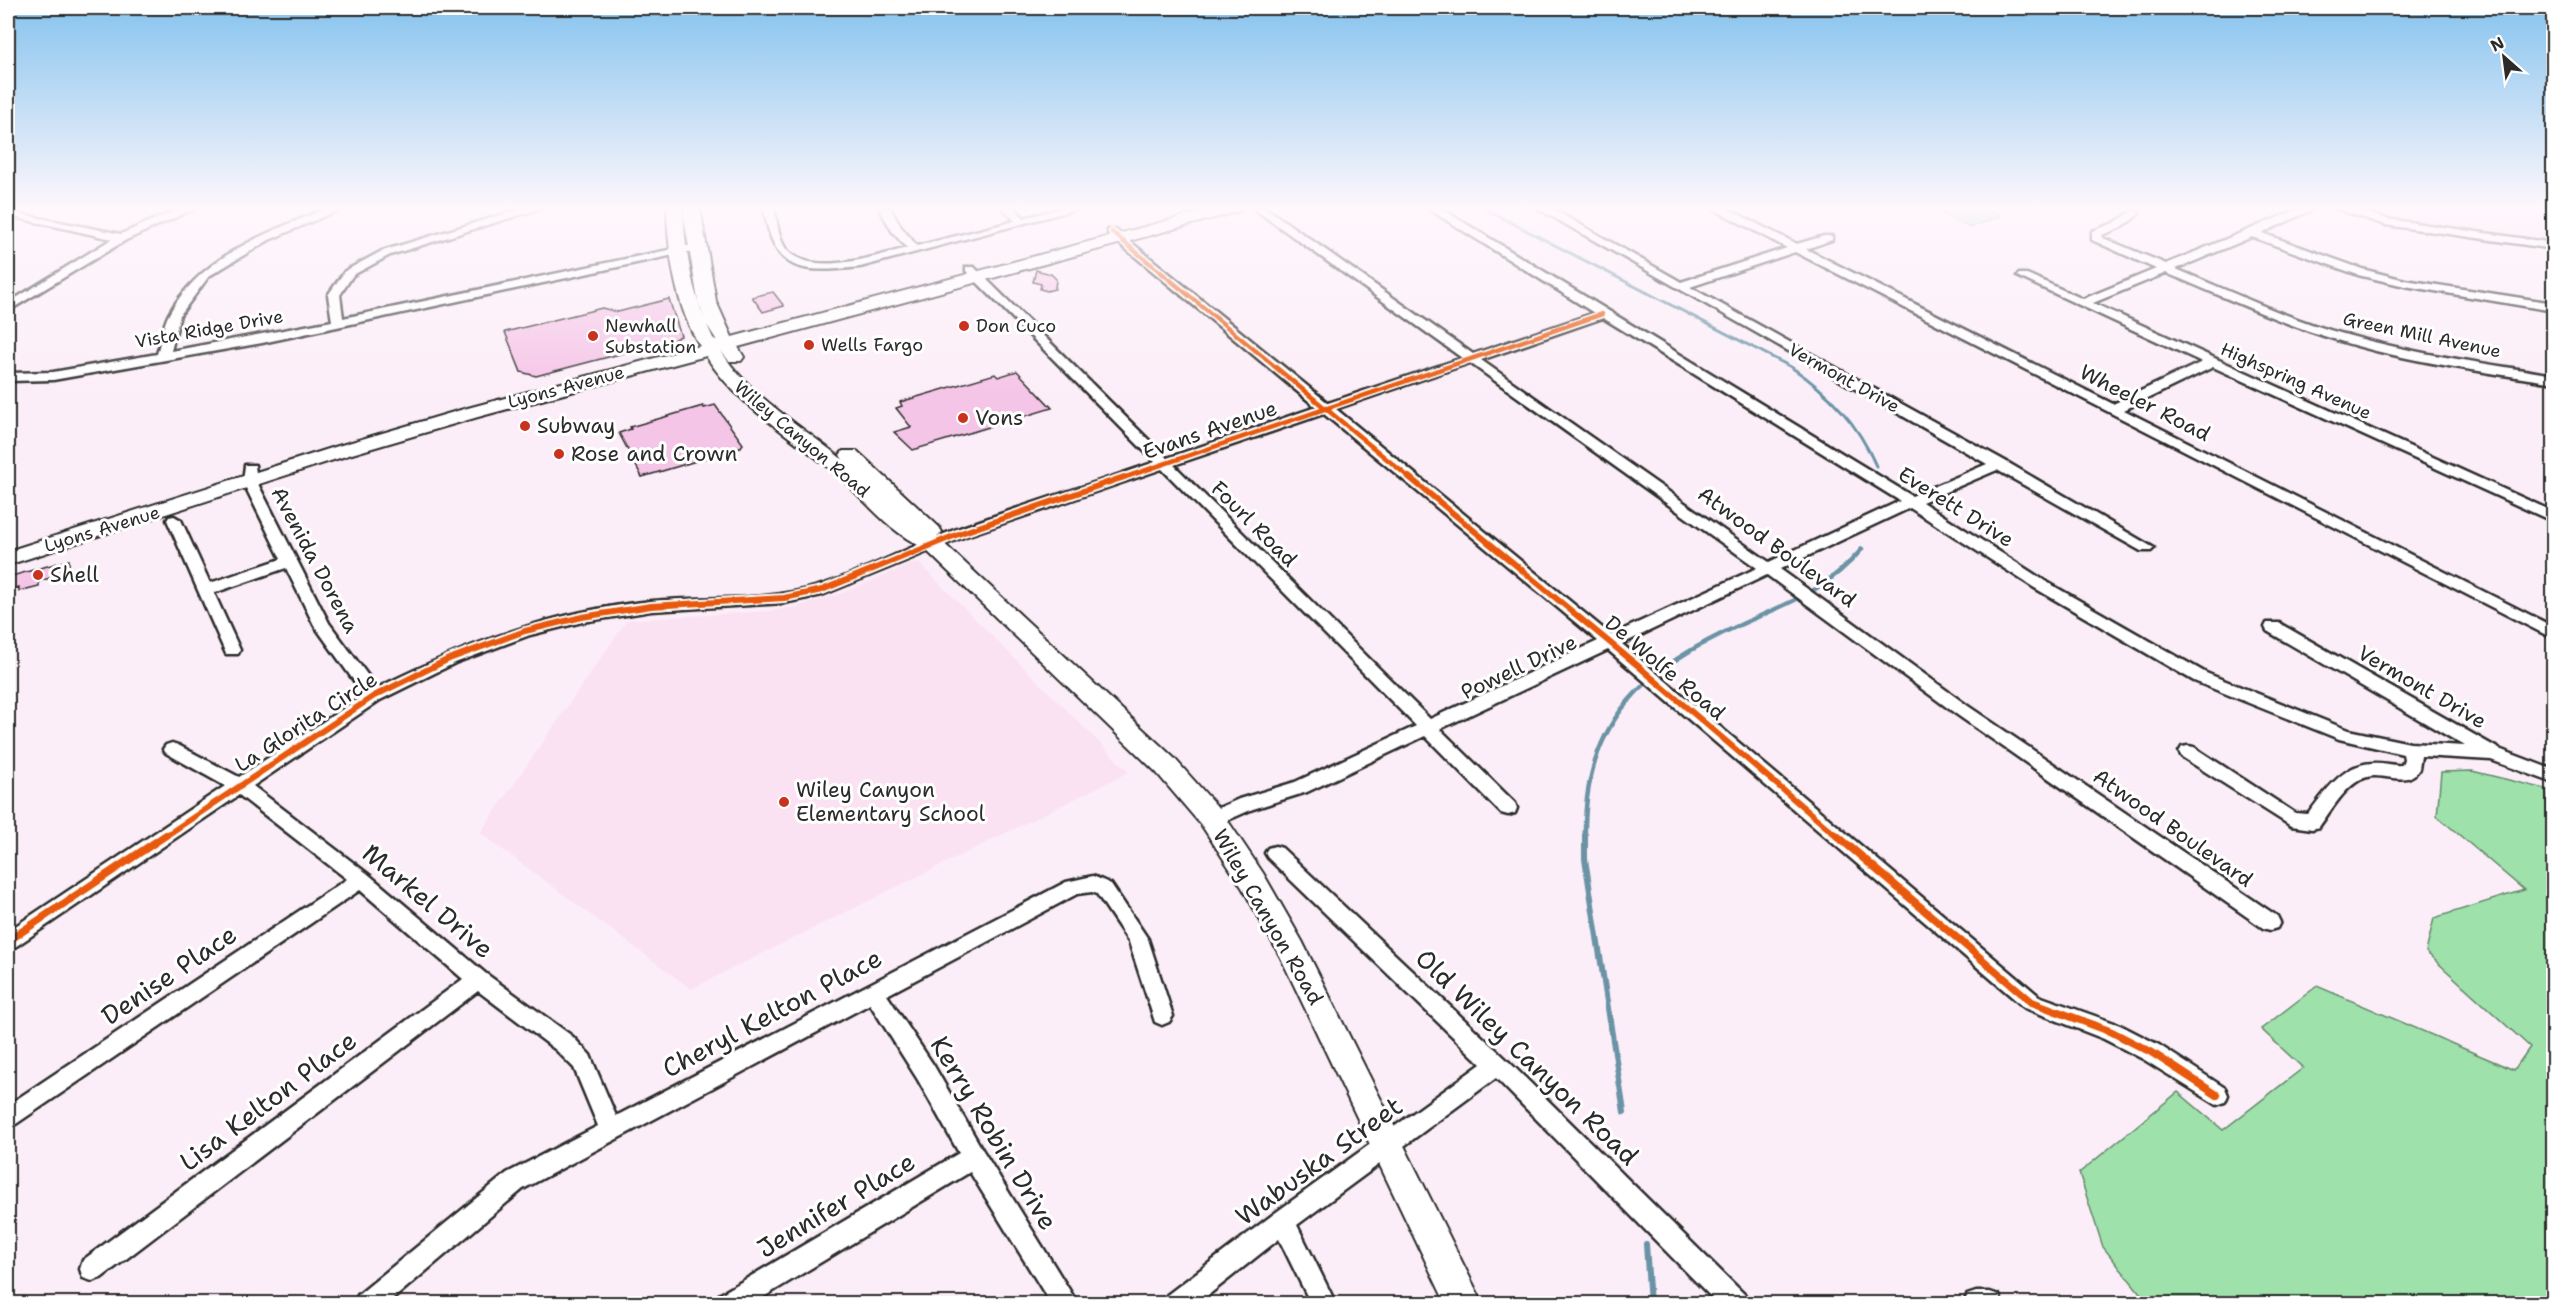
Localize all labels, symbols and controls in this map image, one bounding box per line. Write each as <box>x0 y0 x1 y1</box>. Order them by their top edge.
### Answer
north arrow <box>2474 27 2534 87</box>
text: N <box>2487 32 2508 56</box>
street label: Vista Ridge Drive <box>133 304 285 354</box>
street label: Green Mill Avenue <box>2341 307 2503 363</box>
place label: Newhall Substation <box>605 314 696 359</box>
place label: Don Cuco <box>976 314 1056 338</box>
marker: Don Cuco <box>957 319 971 333</box>
marker: Newhall Substation <box>586 329 600 343</box>
place label: Wells Fargo <box>821 333 923 357</box>
street label: Vermont Drive <box>1784 337 1904 419</box>
street label: Highspring Avenue <box>2217 337 2375 425</box>
marker: Wells Fargo <box>802 338 816 352</box>
street label: Wheeler Road <box>2075 358 2215 448</box>
street label: Lyons Avenue <box>505 360 627 414</box>
street label: Wiley Canyon Road <box>729 375 875 503</box>
street label: Evans Avenue <box>1139 394 1281 466</box>
place label: Vons <box>975 404 1023 432</box>
marker: Vons <box>956 411 970 425</box>
place label: Subway <box>537 412 615 440</box>
marker: Subway <box>518 419 532 433</box>
place label: Rose and Crown <box>571 440 737 468</box>
marker: Rose and Crown <box>552 447 566 461</box>
street label: Everett Drive <box>1893 460 2019 554</box>
street label: Fourl Road <box>1205 475 1303 573</box>
street label: Atwood Boulevard <box>1692 480 1862 614</box>
street label: Avenida Dorena <box>265 482 365 638</box>
street label: Lyons Avenue <box>41 500 163 558</box>
place label: Shell <box>50 561 99 589</box>
marker: Shell <box>31 568 45 582</box>
street label: De Wolfe Road <box>1599 609 1731 727</box>
street label: Powell Drive <box>1456 628 1582 706</box>
street label: Vermont Drive <box>2352 639 2492 735</box>
street label: La Glorita Circle <box>229 665 383 779</box>
street label: Atwood Boulevard <box>2087 762 2259 894</box>
place label: Wiley Canyon Elementary School <box>796 776 986 828</box>
marker: Wiley Canyon Elementary School <box>777 795 791 809</box>
street label: Wiley Canyon Road <box>1206 824 1330 1010</box>
street label: Markel Drive <box>355 835 501 966</box>
street label: Denise Place <box>94 916 243 1033</box>
street label: Cheryl Kelton Place <box>656 940 888 1085</box>
street label: Old Wiley Canyon Road <box>1408 941 1647 1173</box>
street label: Lisa Kelton Place <box>172 1022 363 1179</box>
street label: Kerry Robin Drive <box>923 1029 1066 1236</box>
street label: Wabuska Street <box>1228 1088 1409 1233</box>
street label: Jennifer Place <box>750 1144 921 1266</box>

